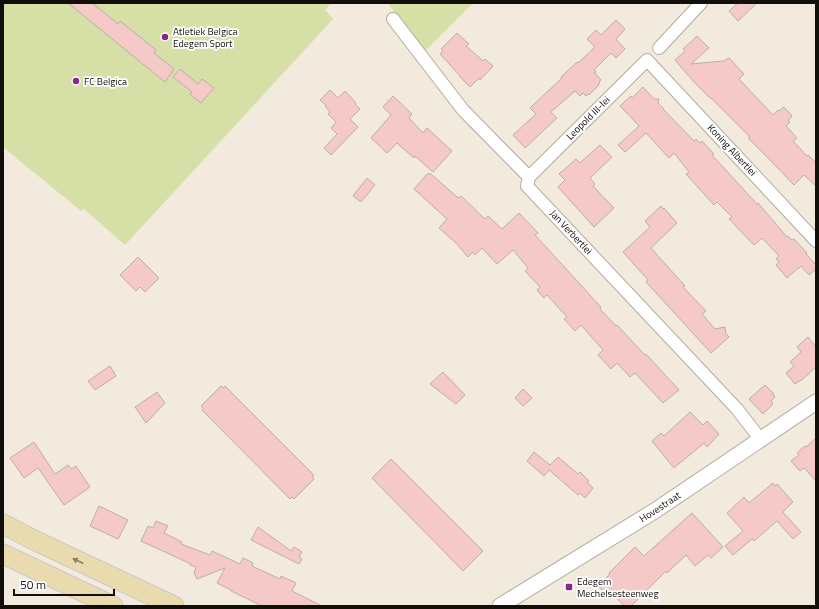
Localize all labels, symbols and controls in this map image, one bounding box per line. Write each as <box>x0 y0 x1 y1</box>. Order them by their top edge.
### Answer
place label: Atletiek Belgica Edegem Sport <box>173 24 238 51</box>
marker: Atletiek Belgica Edegem Sport <box>160 32 170 42</box>
place label: FC Belgica <box>84 74 127 89</box>
marker: FC Belgica <box>71 76 81 86</box>
street label: Leopold III-lei <box>563 93 613 143</box>
street label: Koning Albertlei <box>704 121 760 179</box>
street label: Jan Verbertlei <box>546 206 596 258</box>
street label: Hovestraat <box>636 488 684 526</box>
one-way arrow <box>72 558 83 564</box>
scale bar <box>14 571 114 597</box>
place label: Edegem Mechelsesteenweg <box>577 574 659 601</box>
text: 50 m <box>20 575 46 594</box>
marker: Edegem Mechelsesteenweg <box>564 582 574 592</box>

